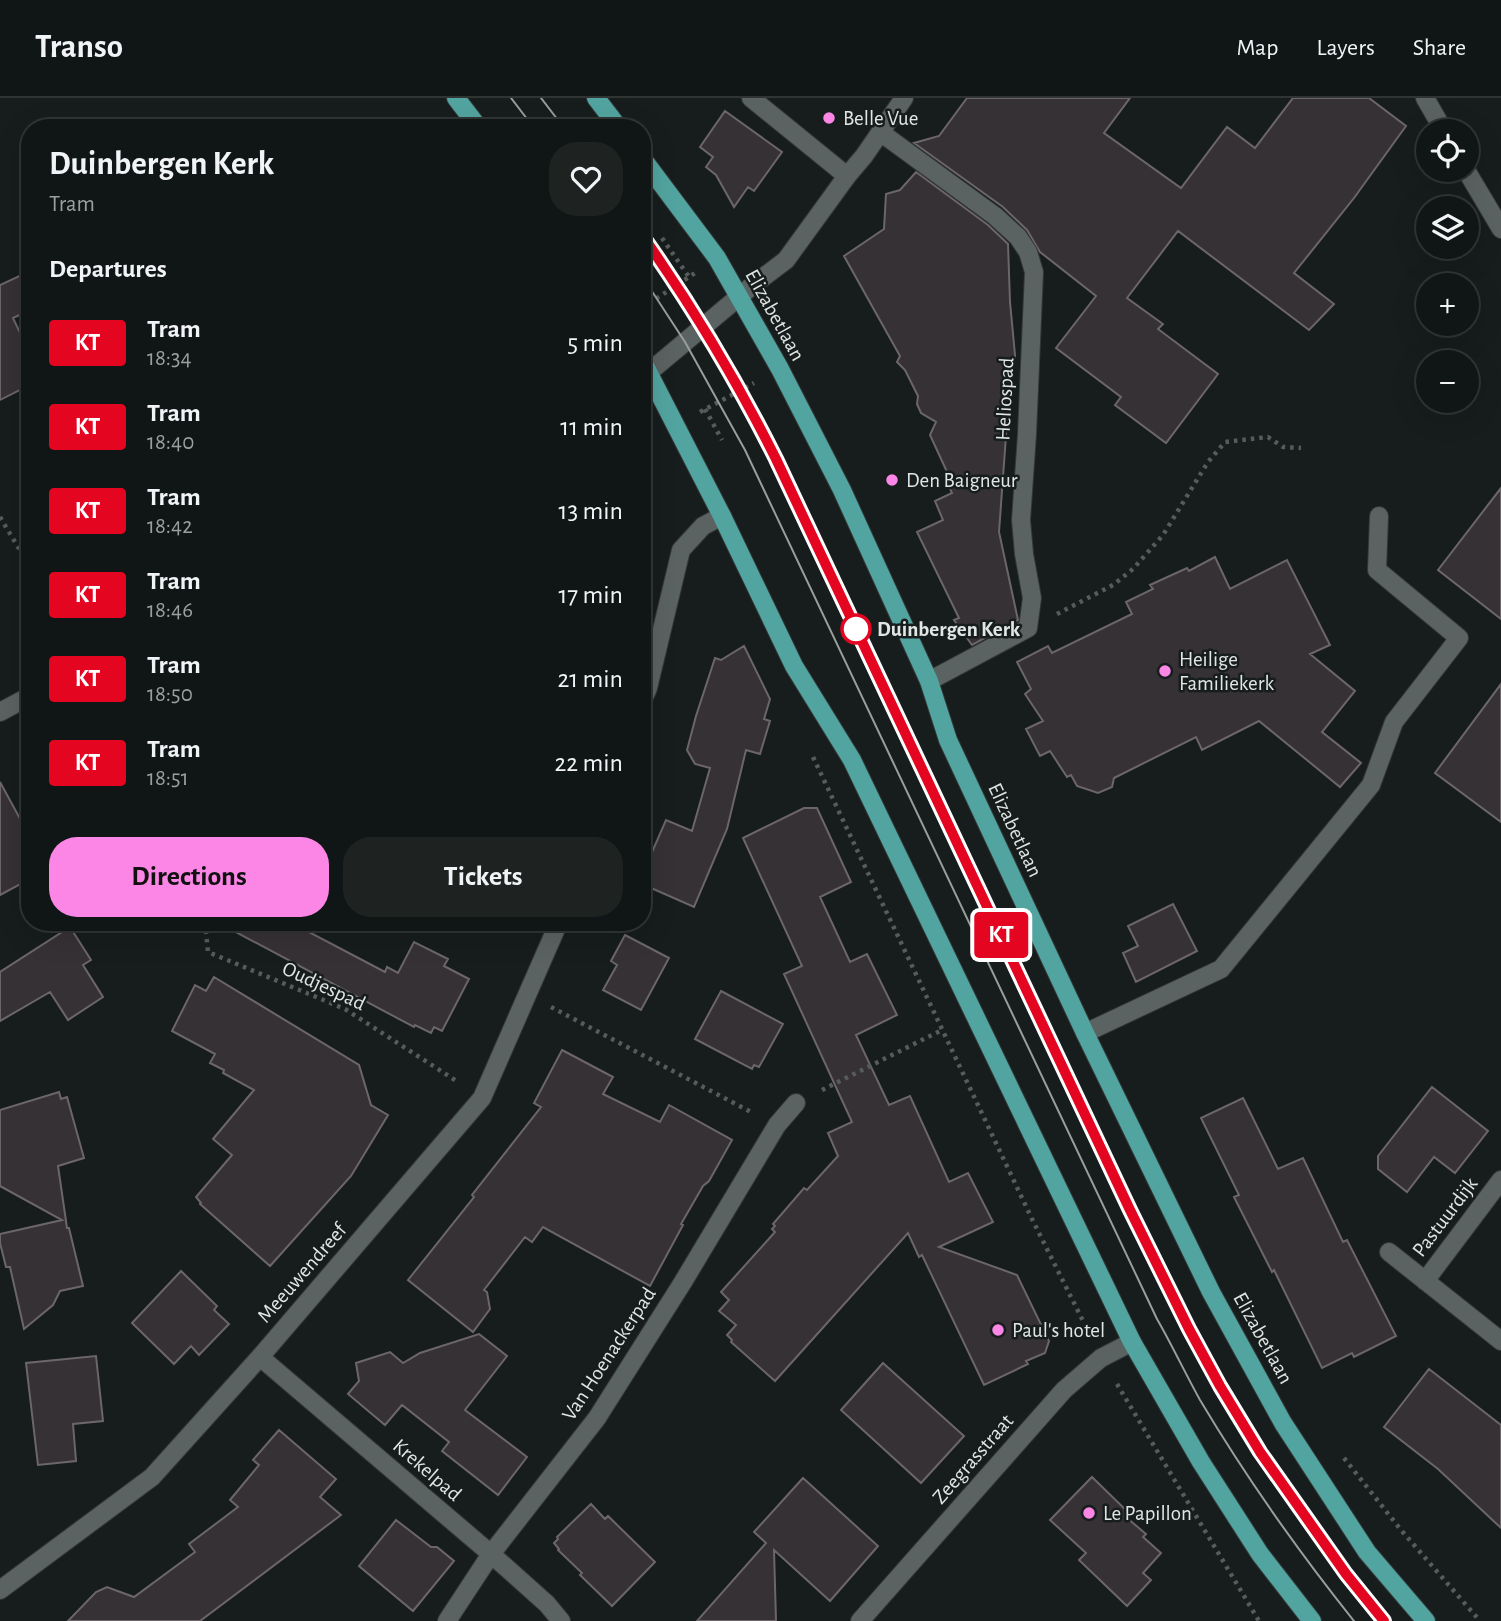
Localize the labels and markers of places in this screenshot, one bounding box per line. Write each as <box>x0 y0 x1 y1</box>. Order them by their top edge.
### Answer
place label: Belle Vue <box>843 108 918 129</box>
marker: Belle Vue <box>821 110 837 126</box>
place label: Den Baigneur <box>906 470 1018 491</box>
marker: Den Baigneur <box>884 472 900 488</box>
marker: Duinbergen Kerk <box>841 614 871 644</box>
place label: Duinbergen Kerk <box>877 619 1021 640</box>
place label: Heilige Familiekerk <box>1179 649 1275 694</box>
marker: Heilige Familiekerk <box>1157 663 1173 679</box>
place label: Paul's hotel <box>1012 1320 1105 1341</box>
marker: Paul's hotel <box>990 1322 1006 1338</box>
place label: Le Papillon <box>1103 1503 1192 1524</box>
marker: Le Papillon <box>1081 1505 1097 1521</box>

